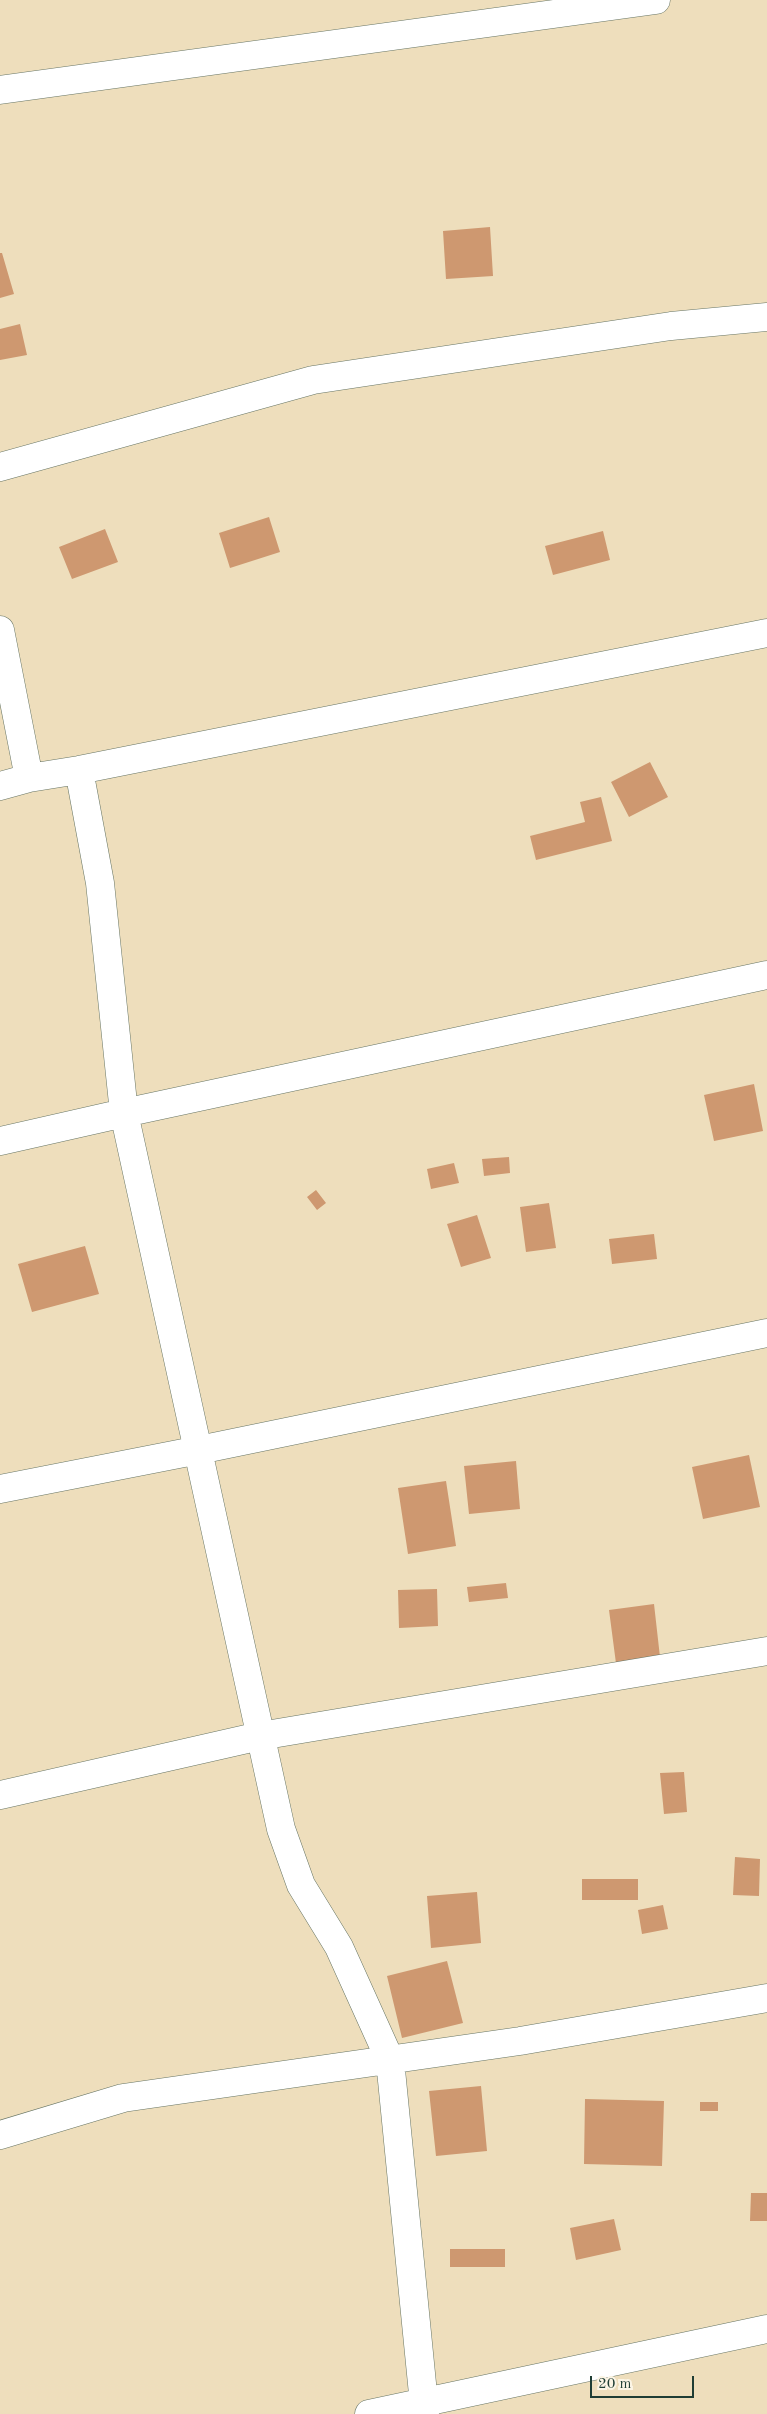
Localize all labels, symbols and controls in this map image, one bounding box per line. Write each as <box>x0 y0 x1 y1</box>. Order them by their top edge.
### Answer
scale bar <box>592 2366 696 2398</box>
text: 20 m <box>598 2377 632 2392</box>

